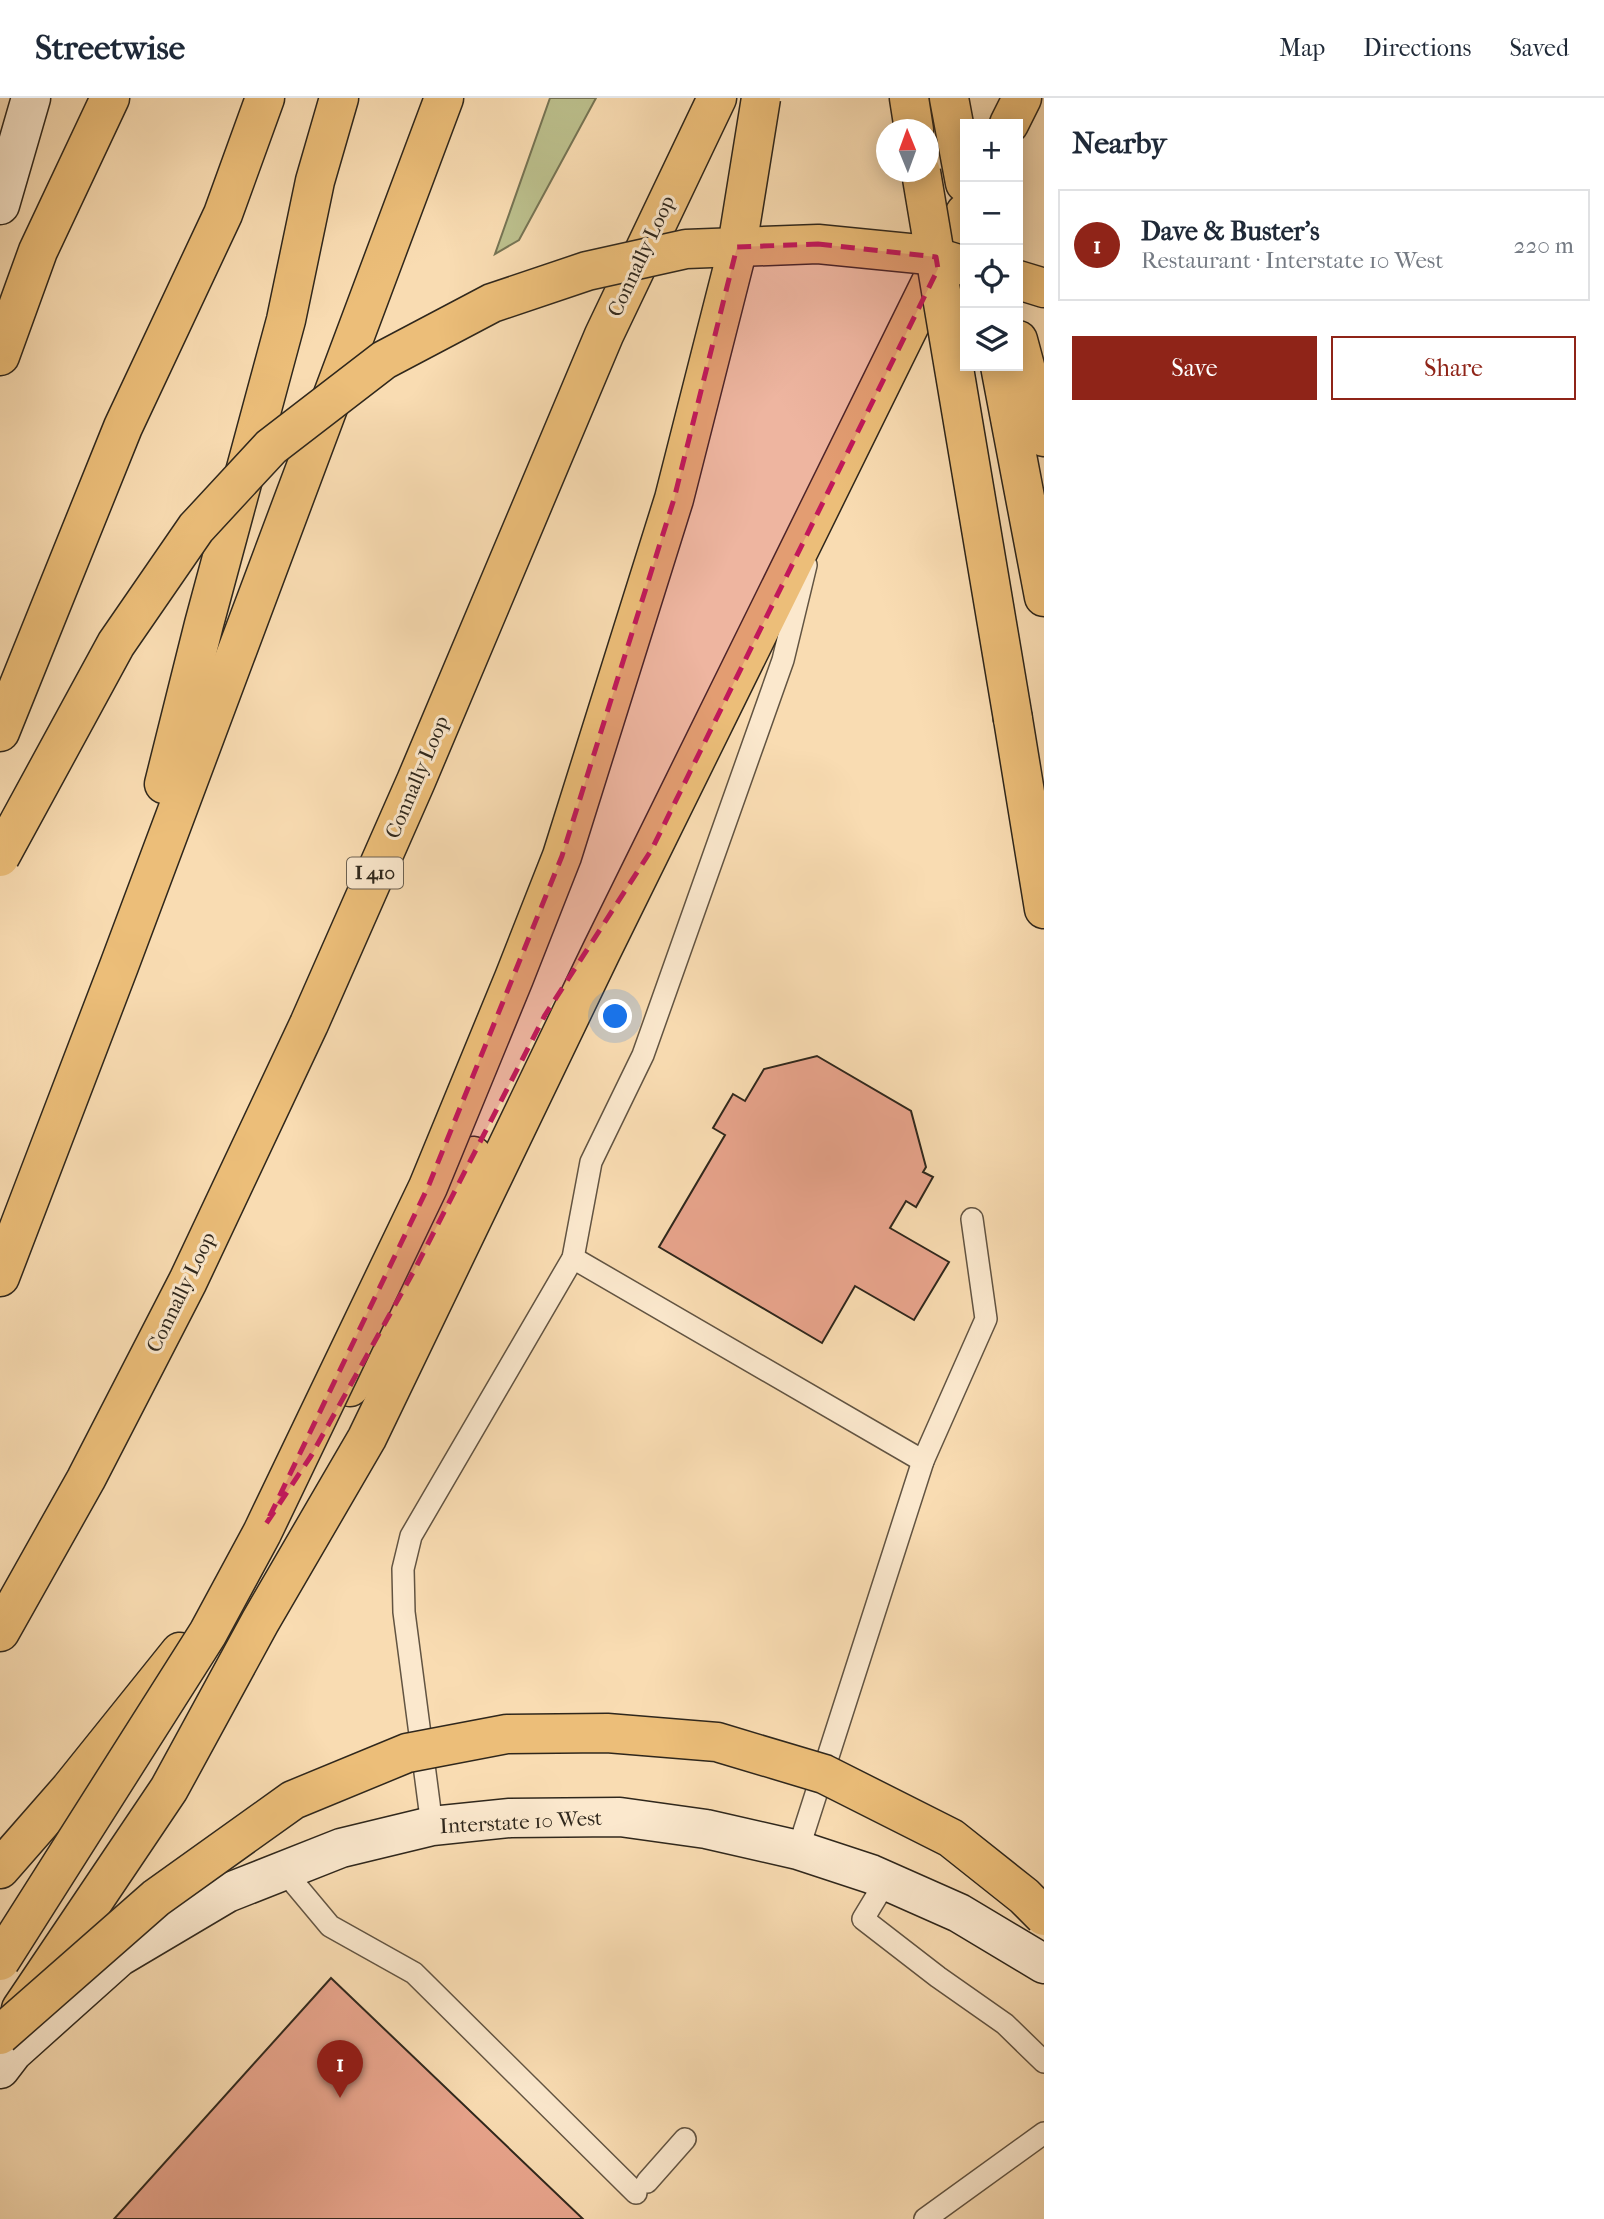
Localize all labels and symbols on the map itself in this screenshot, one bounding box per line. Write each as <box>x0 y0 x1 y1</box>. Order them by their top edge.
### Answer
north arrow <box>876 119 939 182</box>
street label: Connally Loop <box>602 192 680 320</box>
street label: Connally Loop <box>380 712 454 842</box>
road number: I 410 <box>347 858 403 888</box>
your location <box>598 999 632 1033</box>
street label: Connally Loop <box>141 1228 221 1356</box>
street label: Interstate 10 West <box>439 1806 603 1838</box>
pin: 1 <box>317 2040 363 2098</box>

